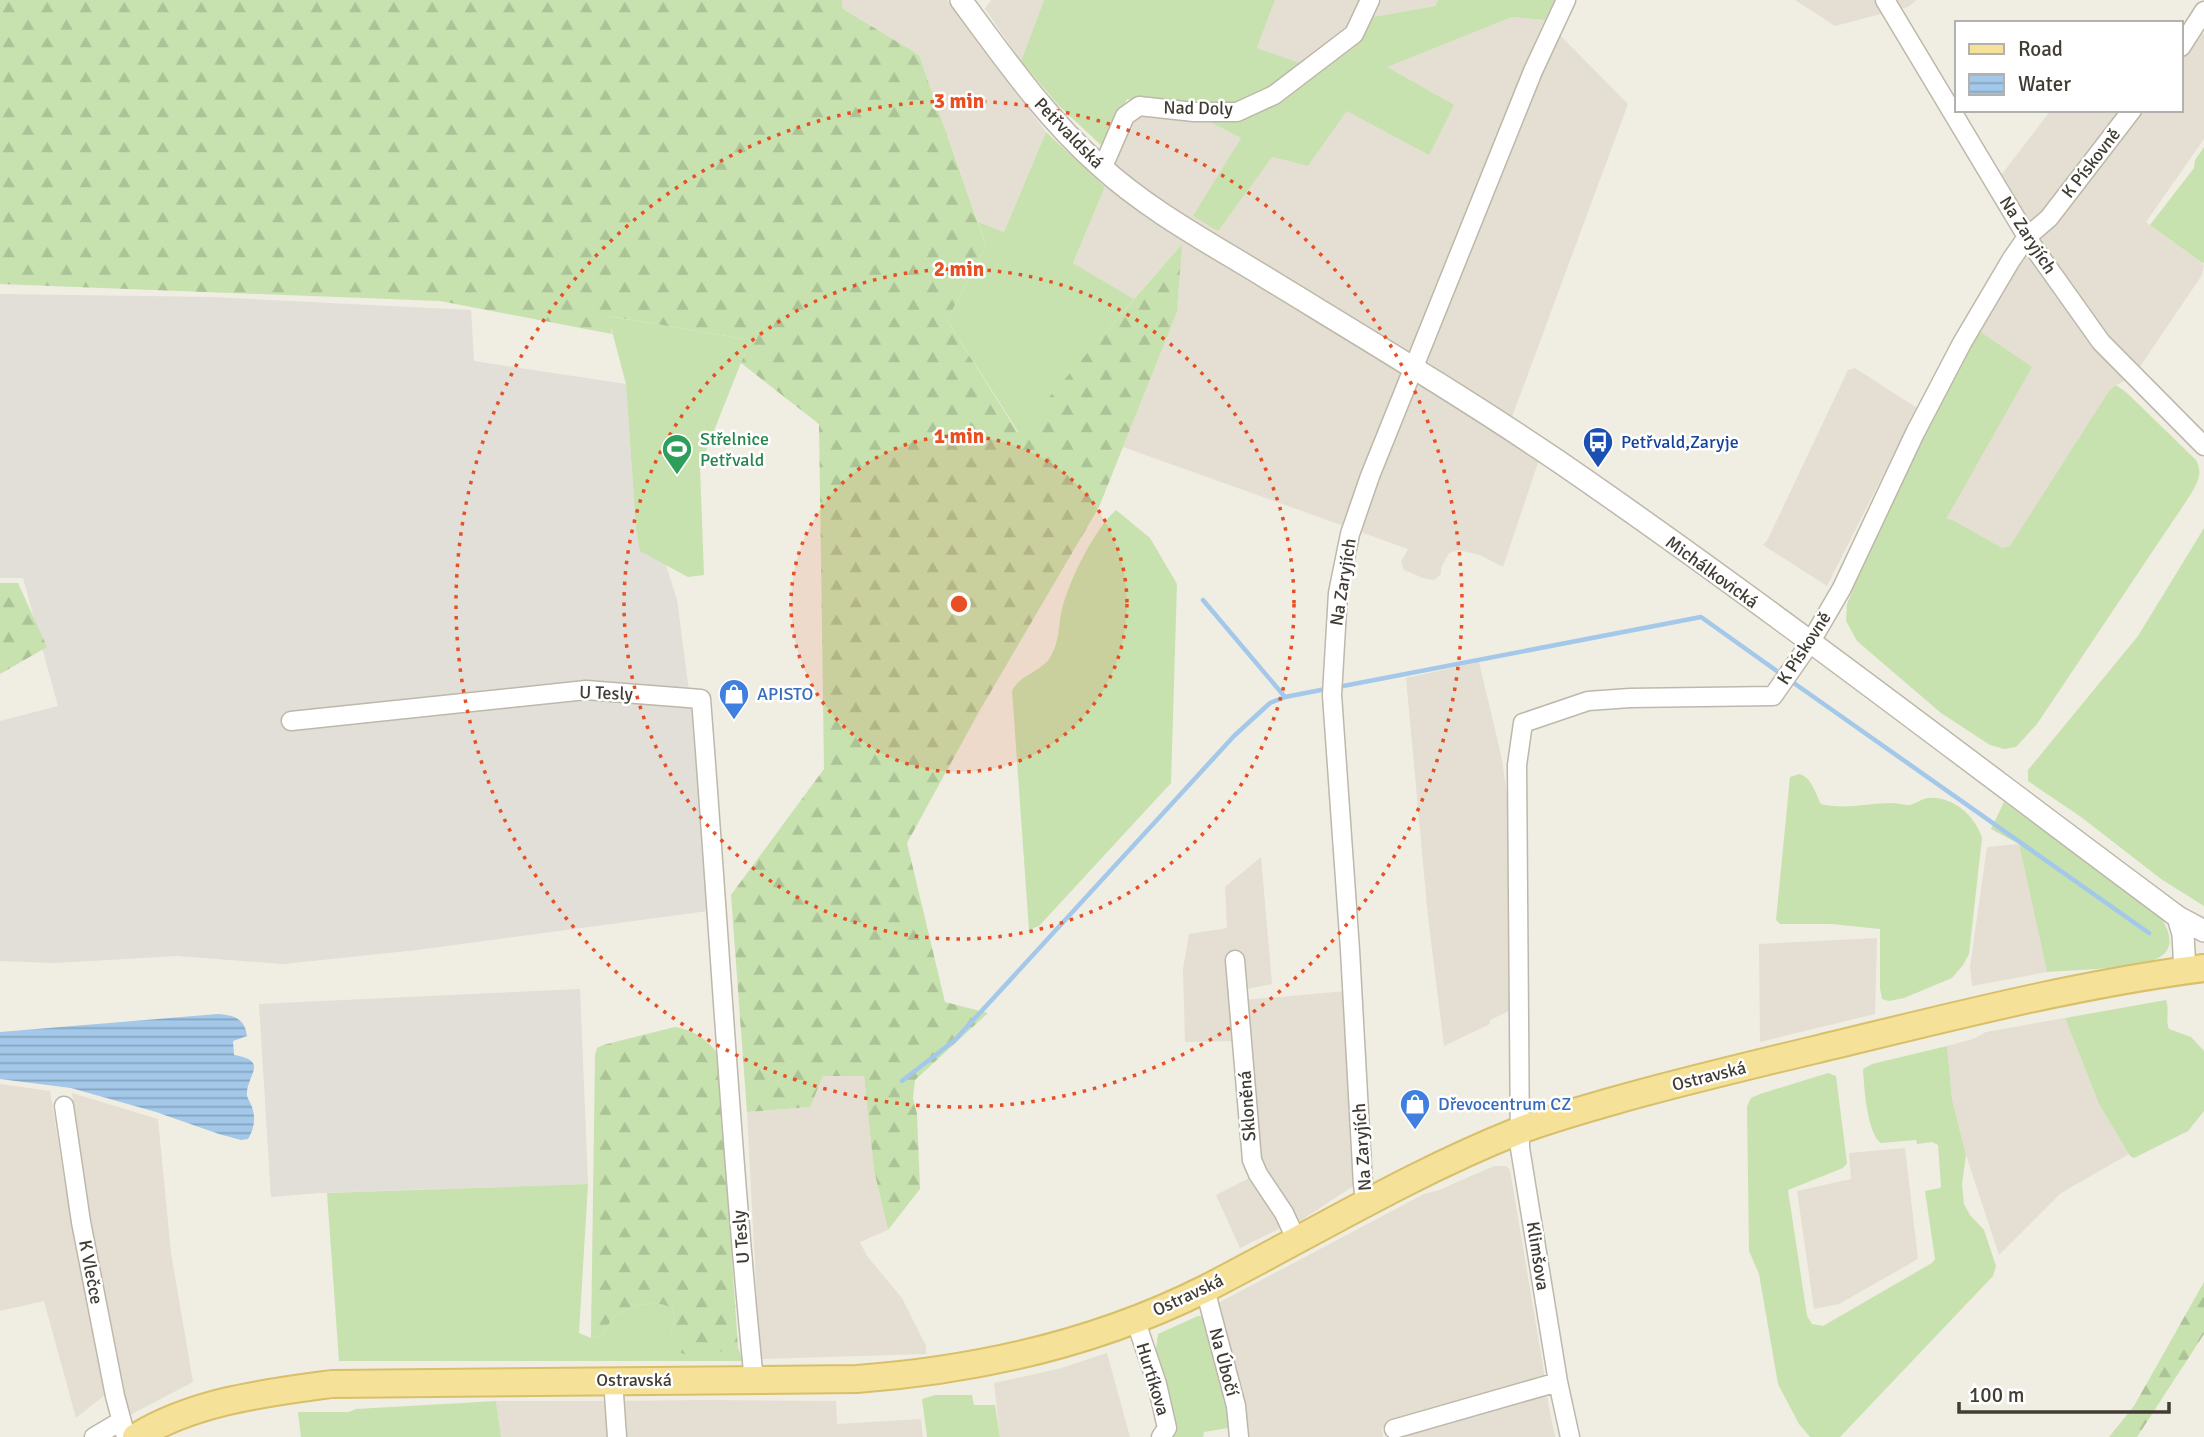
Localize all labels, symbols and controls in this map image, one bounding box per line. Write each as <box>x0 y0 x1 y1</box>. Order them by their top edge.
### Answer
legend <box>1955 21 2183 112</box>
text: Road <box>2018 36 2063 62</box>
text: Water <box>2018 71 2071 97</box>
text: 3 min <box>934 88 984 114</box>
street label: Petřvaldská <box>1030 93 1108 173</box>
street label: Nad Doly <box>1163 96 1233 120</box>
street label: K Pískovně <box>2057 124 2125 202</box>
street label: Na Zaryjích <box>1995 192 2061 278</box>
text: 2 min <box>934 256 984 282</box>
text: 1 min <box>934 423 984 449</box>
bus stop icon: Petřvald,Zaryje <box>1581 425 1615 469</box>
place label: Střelnice Petřvald <box>700 428 769 471</box>
place label: Petřvald,Zaryje <box>1621 431 1739 453</box>
sports icon: Střelnice Petřvald <box>660 432 694 476</box>
street label: Michálkovická <box>1661 531 1763 613</box>
street label: Na Zaryjích <box>1325 537 1361 627</box>
centre of rings <box>947 592 971 616</box>
street label: K Pískovně <box>1772 607 1836 689</box>
shop icon: APISTO <box>717 677 751 721</box>
street label: U Tesly <box>579 681 634 705</box>
place label: APISTO <box>757 683 813 705</box>
street label: Ostravská <box>1670 1056 1748 1096</box>
street label: Skloněná <box>1234 1070 1260 1142</box>
shop icon: Dřevocentrum CZ <box>1398 1087 1432 1131</box>
place label: Dřevocentrum CZ <box>1438 1093 1571 1115</box>
street label: Na Zaryjích <box>1348 1102 1376 1192</box>
street label: U Tesly <box>728 1209 754 1265</box>
street label: Klimšova <box>1522 1220 1554 1292</box>
street label: K Vlečce <box>74 1238 108 1306</box>
street label: Ostravská <box>1149 1269 1227 1321</box>
street label: Na Úbočí <box>1204 1325 1244 1399</box>
street label: Hurtíkova <box>1131 1340 1175 1418</box>
street label: Ostravská <box>596 1369 672 1391</box>
scale bar <box>1959 1370 2169 1414</box>
text: 100 m <box>1969 1382 2024 1408</box>

